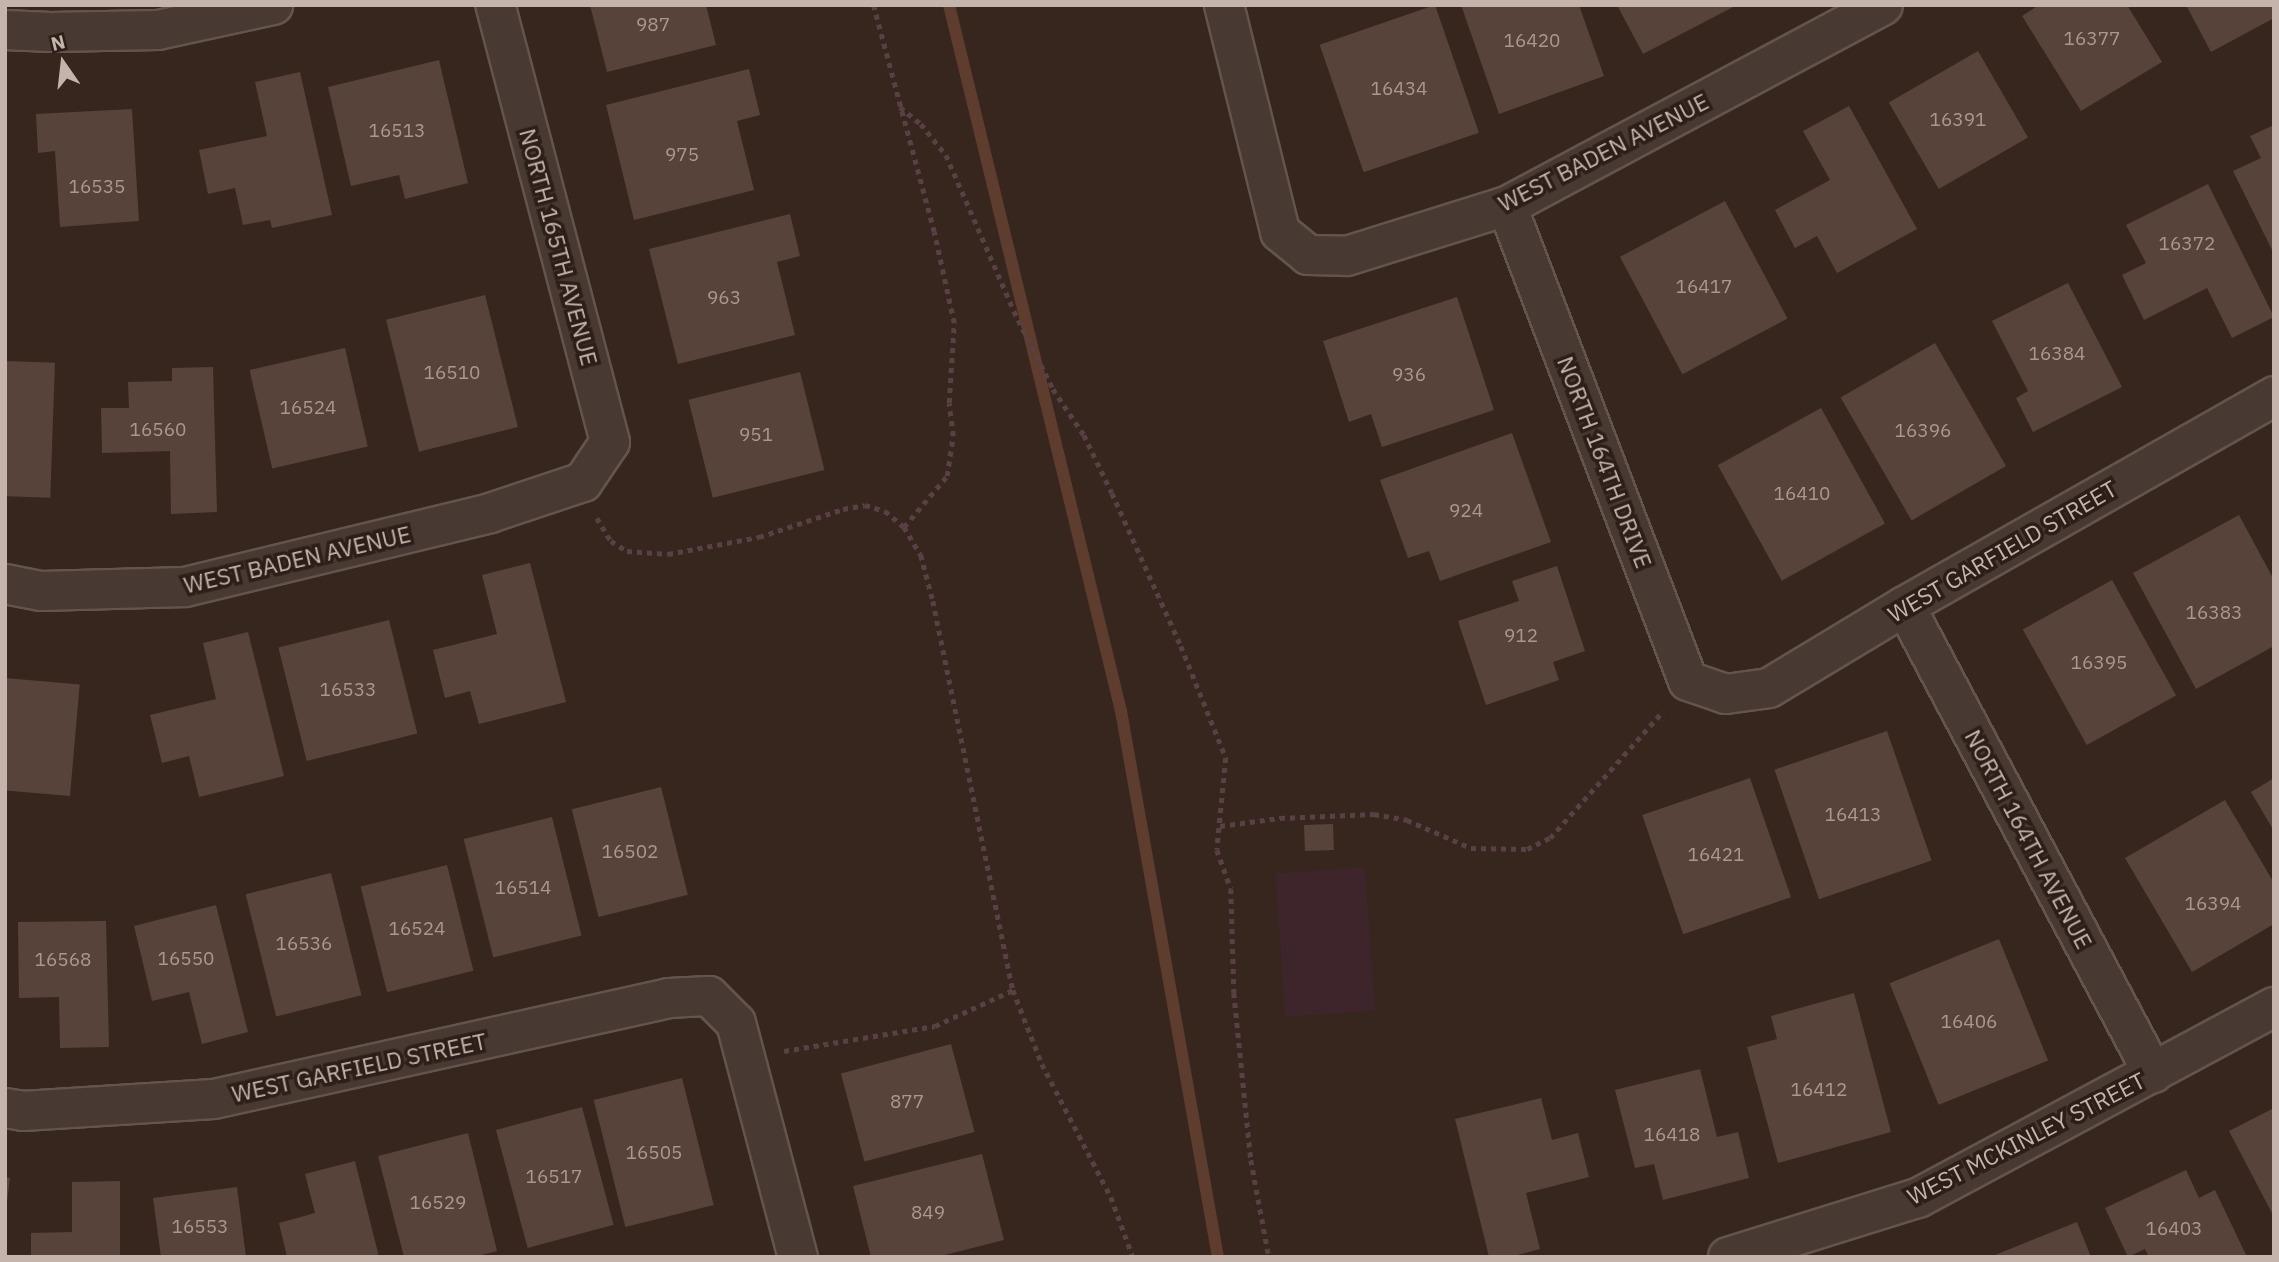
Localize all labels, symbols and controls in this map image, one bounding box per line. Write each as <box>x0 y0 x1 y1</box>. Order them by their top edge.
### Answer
house number: 987 <box>636 14 670 36</box>
north arrow <box>28 28 98 98</box>
house number: 16377 <box>2064 28 2120 50</box>
text: N <box>48 29 67 56</box>
house number: 16420 <box>1504 30 1560 52</box>
house number: 16434 <box>1371 78 1427 100</box>
street label: WEST BADEN AVENUE <box>1493 87 1713 217</box>
house number: 16391 <box>1930 109 1986 131</box>
house number: 16513 <box>369 120 425 142</box>
street label: NORTH 165TH AVENUE <box>514 125 604 369</box>
house number: 975 <box>665 144 699 166</box>
house number: 16535 <box>69 176 125 198</box>
house number: 16372 <box>2159 233 2215 255</box>
house number: 16417 <box>1676 276 1732 298</box>
house number: 963 <box>707 287 741 309</box>
house number: 16384 <box>2029 343 2085 365</box>
street label: NORTH 164TH DRIVE <box>1552 352 1658 572</box>
house number: 16510 <box>424 362 480 384</box>
house number: 936 <box>1392 364 1426 386</box>
house number: 16524 <box>280 397 336 419</box>
house number: 16560 <box>130 419 186 441</box>
house number: 16396 <box>1895 420 1951 442</box>
house number: 951 <box>739 424 773 446</box>
street label: WEST GARFIELD STREET <box>1883 474 2121 628</box>
house number: 16410 <box>1774 483 1830 505</box>
house number: 924 <box>1449 500 1483 522</box>
street label: WEST BADEN AVENUE <box>181 519 413 599</box>
house number: 16383 <box>2186 602 2242 624</box>
house number: 912 <box>1504 625 1538 647</box>
house number: 16395 <box>2071 652 2127 674</box>
house number: 16533 <box>320 679 376 701</box>
street label: NORTH 164TH AVENUE <box>1959 725 2099 953</box>
house number: 16413 <box>1825 804 1881 826</box>
house number: 16502 <box>602 841 658 863</box>
house number: 16421 <box>1688 844 1744 866</box>
house number: 16514 <box>495 877 551 899</box>
house number: 16394 <box>2185 893 2241 915</box>
house number: 16524 <box>389 918 445 940</box>
house number: 16536 <box>276 933 332 955</box>
house number: 16550 <box>158 948 214 970</box>
house number: 16568 <box>35 949 91 971</box>
house number: 16406 <box>1941 1011 1997 1033</box>
street label: WEST GARFIELD STREET <box>229 1026 489 1108</box>
street label: WEST MCKINLEY STREET <box>1903 1066 2149 1210</box>
house number: 16412 <box>1791 1079 1847 1101</box>
house number: 877 <box>890 1091 924 1113</box>
house number: 16418 <box>1644 1124 1700 1146</box>
house number: 16505 <box>626 1142 682 1164</box>
house number: 16517 <box>526 1166 582 1188</box>
house number: 16529 <box>410 1192 466 1214</box>
house number: 849 <box>911 1202 945 1224</box>
house number: 16553 <box>172 1216 228 1238</box>
house number: 16403 <box>2146 1218 2202 1240</box>

